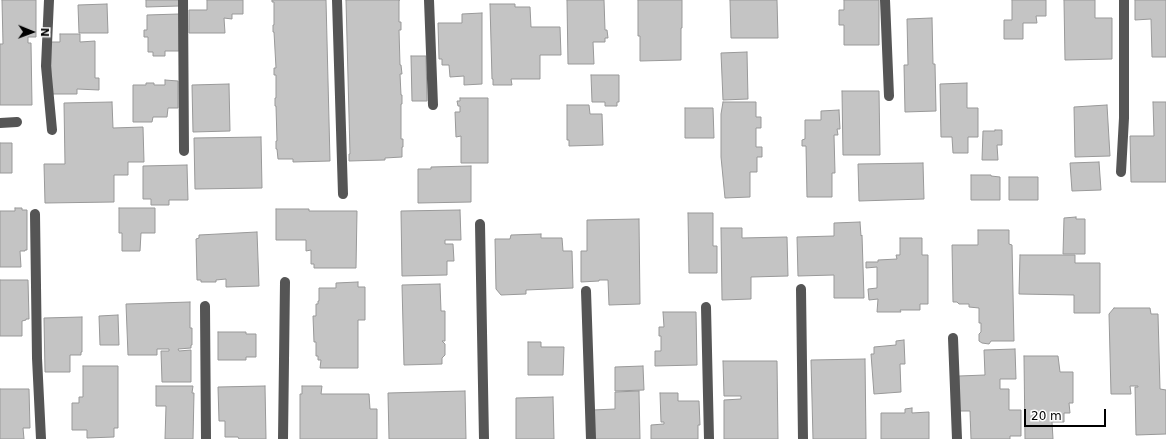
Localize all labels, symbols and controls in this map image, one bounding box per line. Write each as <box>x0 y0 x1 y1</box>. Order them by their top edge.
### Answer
north arrow <box>12 12 52 52</box>
text: N <box>38 27 51 37</box>
scale bar <box>1026 401 1108 427</box>
text: 20 m <box>1031 409 1062 423</box>

